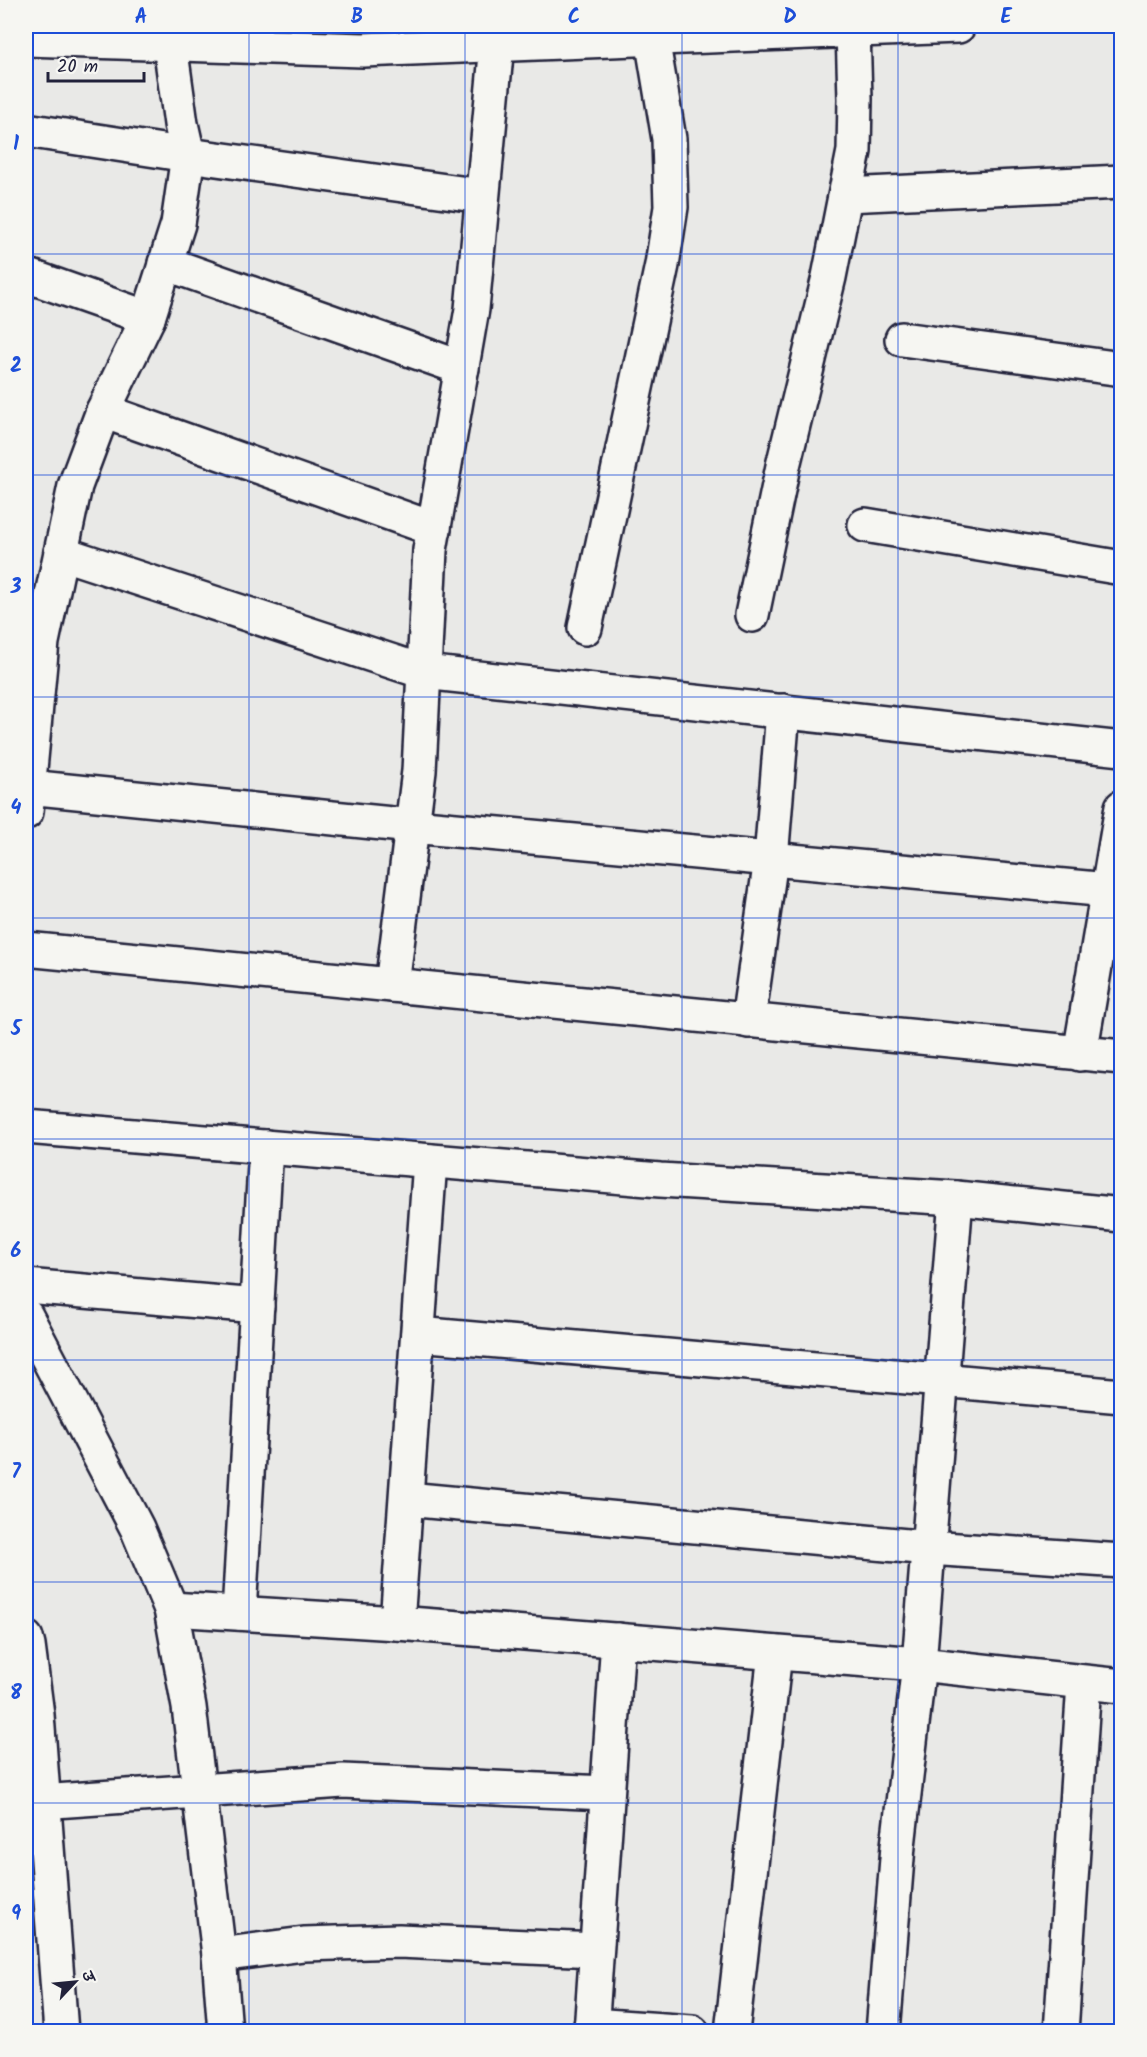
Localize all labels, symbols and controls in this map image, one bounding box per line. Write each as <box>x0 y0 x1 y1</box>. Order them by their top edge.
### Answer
text: A <box>135 2 147 34</box>
text: B <box>351 2 363 34</box>
text: C <box>568 2 580 34</box>
text: D <box>783 2 797 34</box>
text: E <box>1000 2 1012 34</box>
scale bar <box>48 45 144 83</box>
text: 20 m <box>57 53 98 82</box>
text: 1 <box>13 129 19 161</box>
text: 2 <box>10 351 22 383</box>
text: 3 <box>10 572 22 604</box>
text: 4 <box>11 793 22 825</box>
text: 5 <box>10 1014 23 1046</box>
text: 6 <box>11 1236 22 1268</box>
text: 7 <box>11 1457 21 1489</box>
text: 8 <box>10 1678 22 1710</box>
text: 9 <box>11 1899 21 1931</box>
north arrow <box>45 1952 105 2012</box>
text: उ <box>74 1966 102 1989</box>

